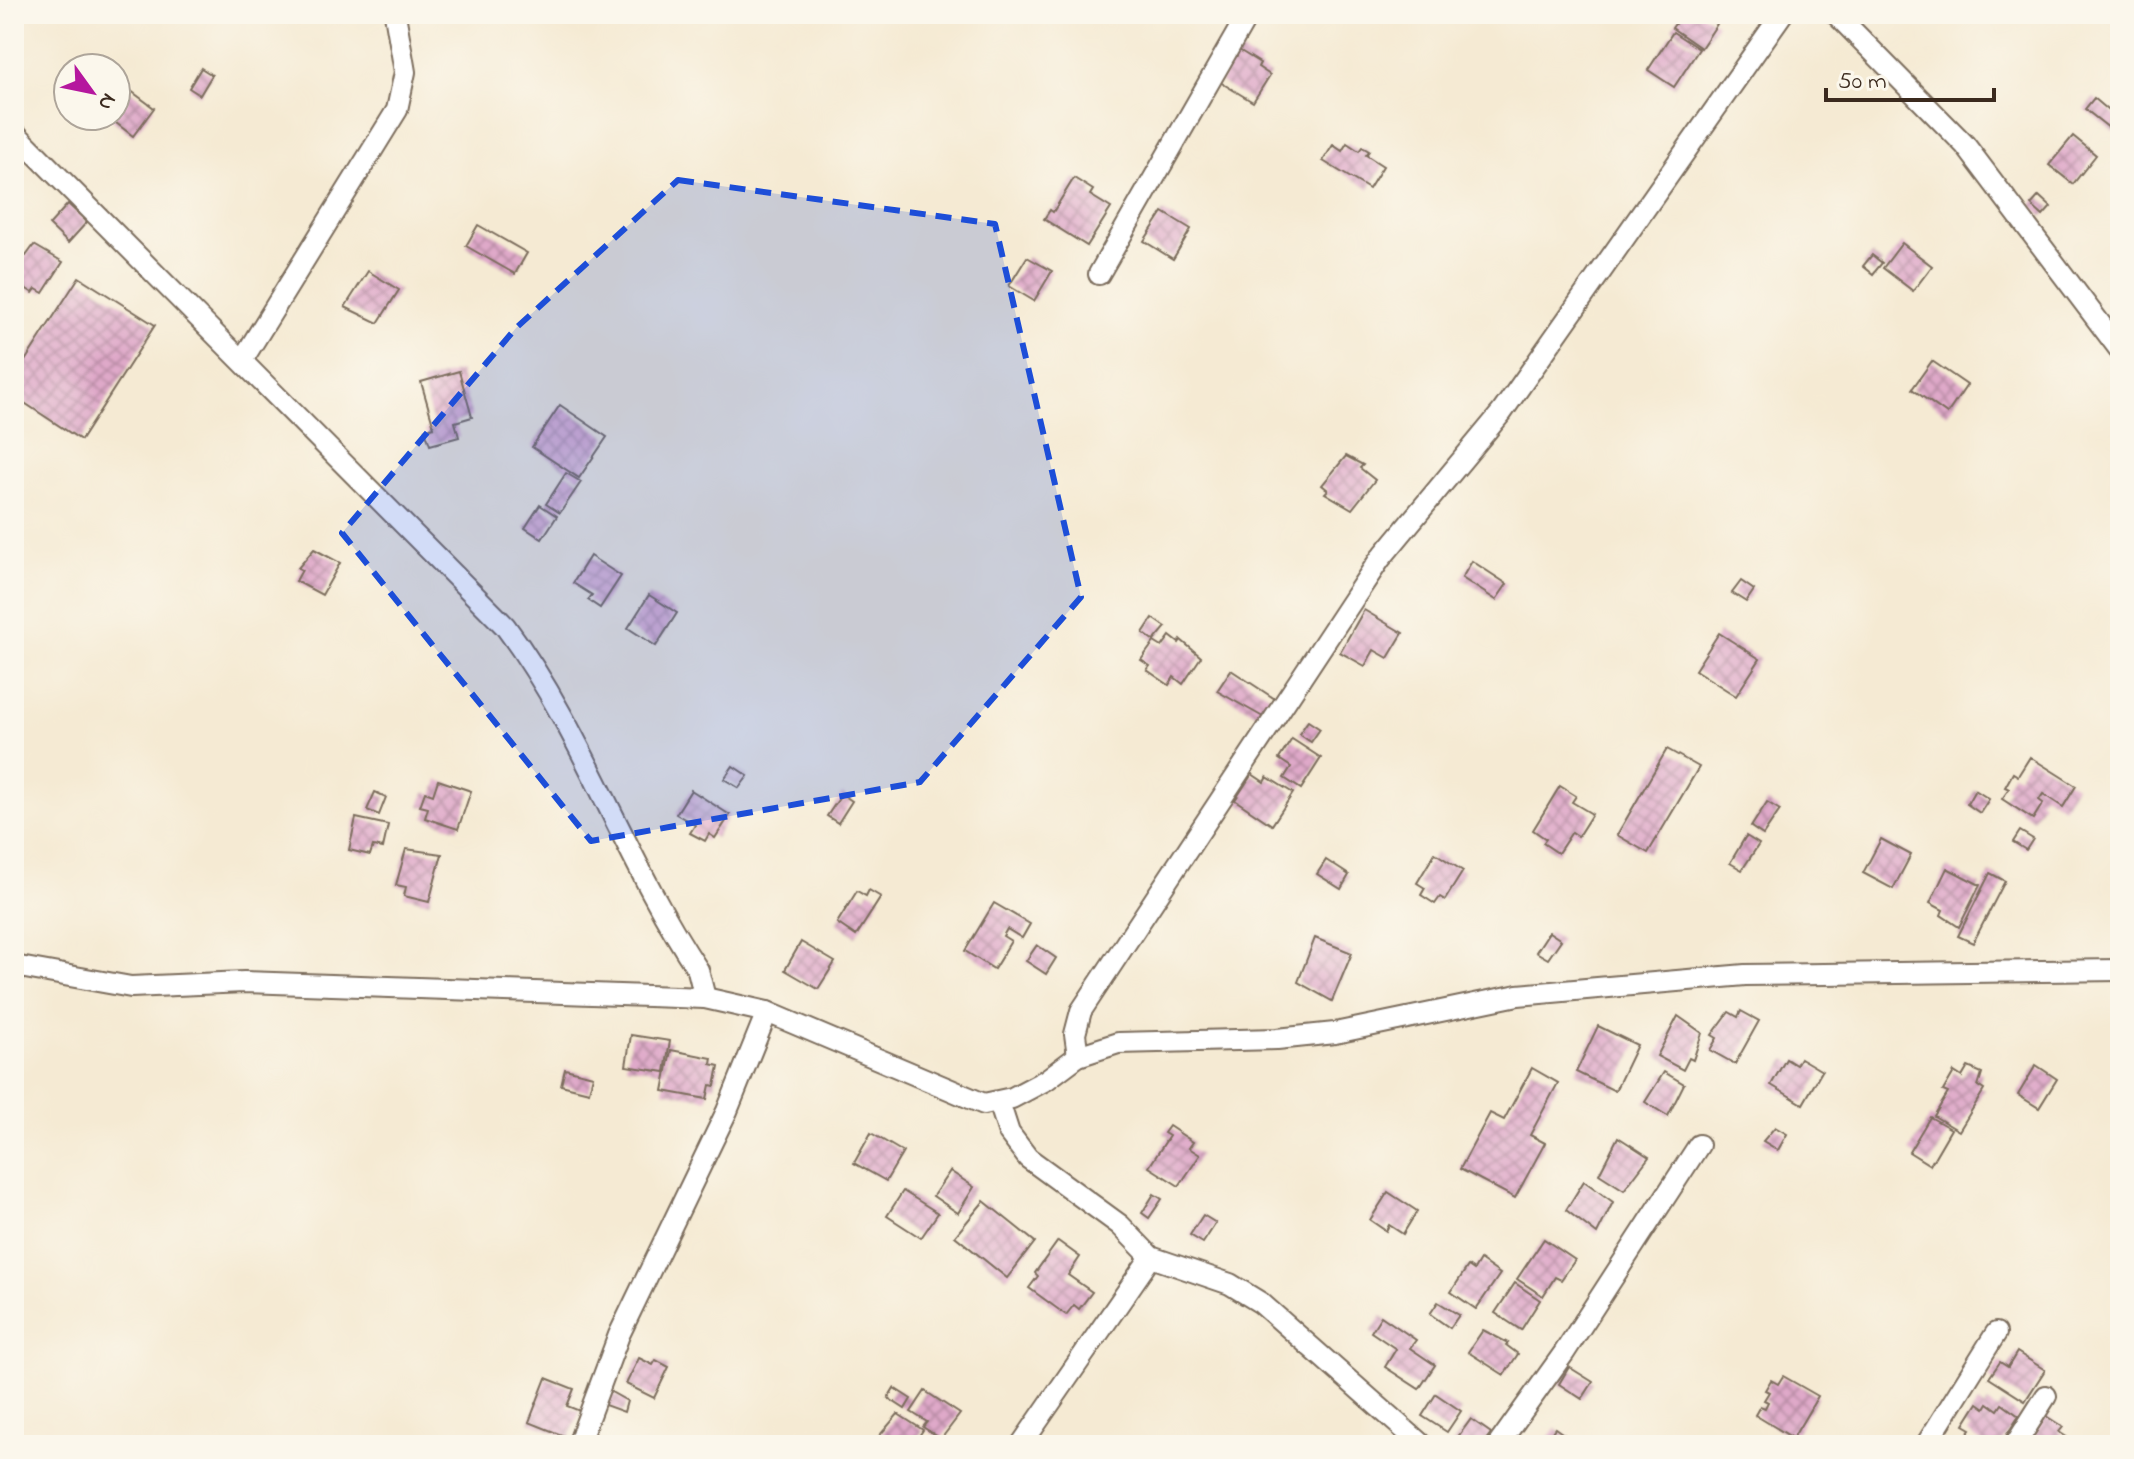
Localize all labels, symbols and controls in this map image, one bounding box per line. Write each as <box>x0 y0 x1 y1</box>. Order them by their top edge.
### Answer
north arrow <box>52 52 132 132</box>
scale bar <box>1826 52 1994 102</box>
text: 50 m <box>1838 65 1887 100</box>
text: N <box>89 86 124 116</box>

